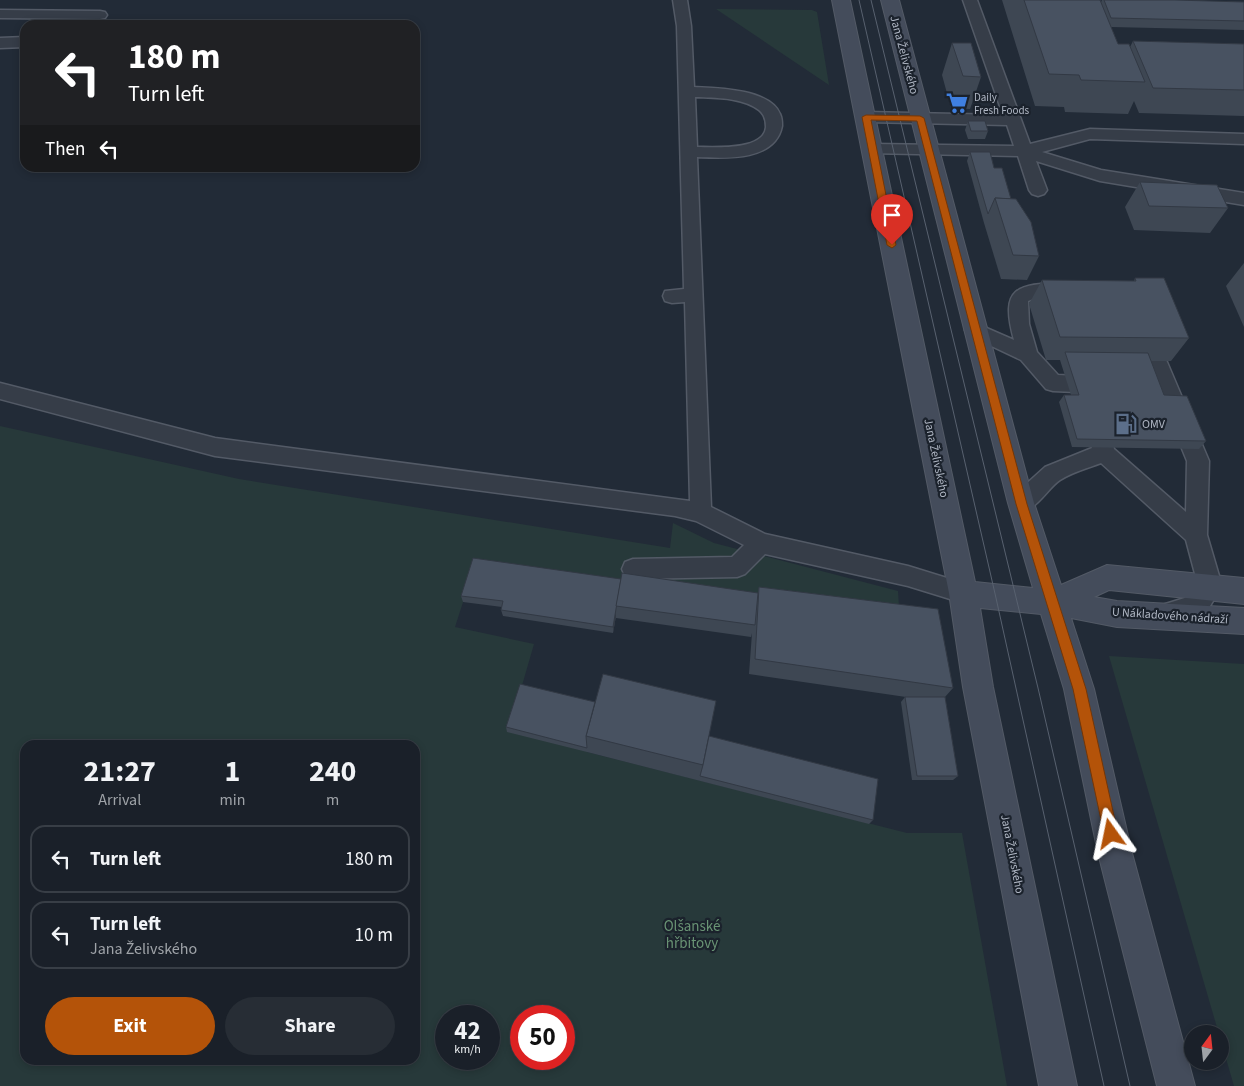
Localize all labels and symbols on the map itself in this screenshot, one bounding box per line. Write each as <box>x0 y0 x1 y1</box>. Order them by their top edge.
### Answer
street label: Jana Želivského <box>885 14 923 96</box>
supermarket icon: Daily Fresh Foods <box>944 90 970 116</box>
place label: Daily Fresh Foods <box>974 90 1029 118</box>
pin <box>871 194 913 245</box>
fuel station icon: OMV <box>1113 411 1139 437</box>
place label: OMV <box>1142 416 1166 433</box>
street label: Jana Želivského <box>919 417 953 499</box>
street label: U Nákladového nádraží <box>1111 603 1230 629</box>
position arrow <box>1084 807 1136 859</box>
street label: Jana Želivského <box>996 813 1028 895</box>
park label: Olšanské hřbitovy <box>664 916 720 954</box>
speed limit sign: 50 <box>510 1005 575 1070</box>
north arrow <box>1184 1025 1229 1070</box>

